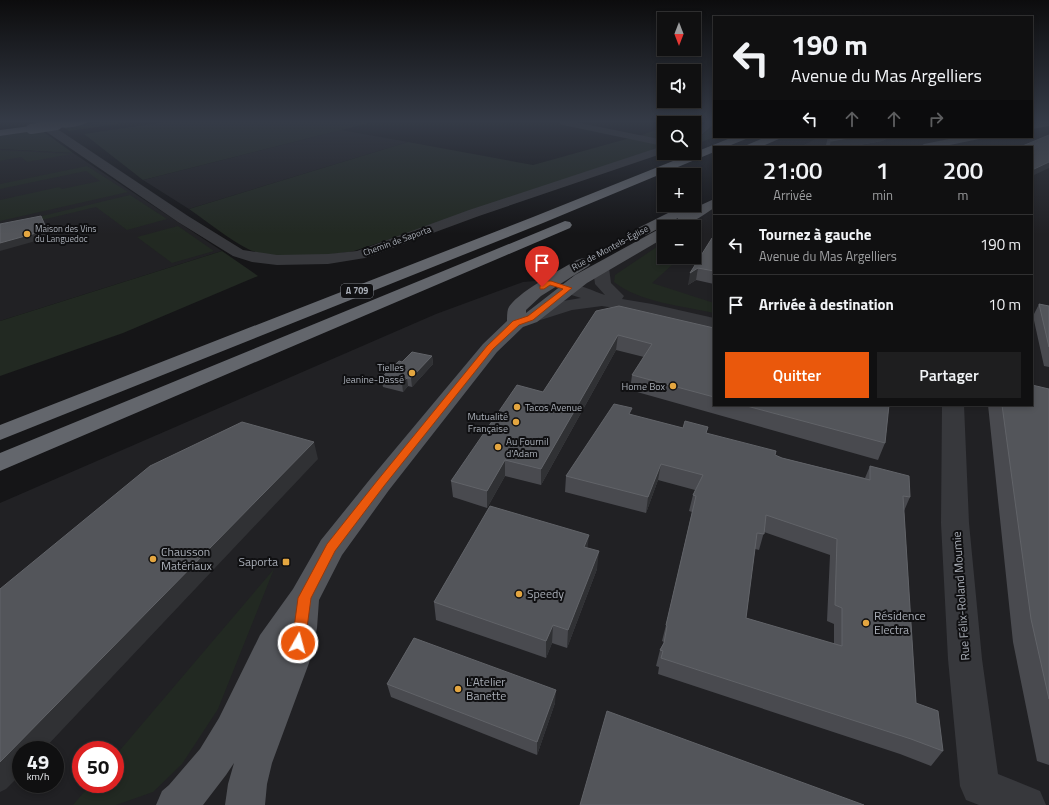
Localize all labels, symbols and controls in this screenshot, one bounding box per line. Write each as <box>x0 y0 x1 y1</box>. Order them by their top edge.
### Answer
north arrow <box>657 12 701 56</box>
map controls <box>657 12 701 264</box>
text: 190 m <box>791 23 868 66</box>
icon: left <box>725 32 777 84</box>
text: Avenue du Mas Argelliers <box>791 62 982 89</box>
button: sound <box>657 64 701 108</box>
icon: left <box>799 108 821 130</box>
icon: ahead <box>841 108 863 130</box>
icon: ahead <box>883 108 905 130</box>
icon: right <box>925 108 947 130</box>
button: search <box>657 116 701 160</box>
text: 21:00 <box>763 152 822 188</box>
text: 1 <box>876 152 889 188</box>
text: 200 <box>943 152 983 188</box>
button: + <box>657 168 701 212</box>
text: Arrivée <box>773 185 812 205</box>
text: min <box>872 185 893 205</box>
text: m <box>958 185 968 205</box>
button: − <box>657 220 701 264</box>
place label: Maison des Vins du Languedoc <box>35 222 97 245</box>
street label: Chemin de Saporta <box>361 222 433 259</box>
street label: Rue de Montels-Église <box>569 222 651 273</box>
text: Tournez à gauche <box>759 223 871 246</box>
marker: Maison des Vins du Languedoc <box>22 229 32 239</box>
text: 190 m <box>980 233 1021 256</box>
icon: left <box>725 234 747 256</box>
pin <box>525 246 559 287</box>
text: Avenue du Mas Argelliers <box>759 246 897 266</box>
icon: arrive <box>531 252 553 274</box>
road number: A 709 <box>341 284 373 298</box>
text: Arrivée à destination <box>759 293 894 316</box>
text: 10 m <box>988 293 1021 316</box>
icon: arrive <box>725 294 747 316</box>
button: Quitter <box>725 352 869 398</box>
button: Partager <box>877 352 1021 398</box>
place label: Tielles Jeanine-Dassé <box>343 360 404 387</box>
marker: Tielles Jeanine-Dassé <box>407 368 417 378</box>
place label: Home Box <box>622 379 665 394</box>
marker: Home Box <box>668 381 678 391</box>
place label: Tacos Avenue <box>525 400 582 415</box>
marker: Tacos Avenue <box>512 402 522 412</box>
place label: Mutualité Française <box>467 409 508 436</box>
marker: Mutualité Française <box>511 417 521 427</box>
place label: Au Fournil d'Adam <box>506 434 548 461</box>
marker: Au Fournil d'Adam <box>493 442 503 452</box>
street label: Rue Félix-Roland Moumie <box>947 531 974 661</box>
place label: Chausson Matériaux <box>161 542 213 575</box>
place label: Saporta <box>238 552 278 571</box>
marker: Chausson Matériaux <box>148 554 158 564</box>
marker: Saporta <box>281 557 291 567</box>
place label: Speedy <box>527 584 564 603</box>
marker: Speedy <box>514 589 524 599</box>
place label: Résidence Electra <box>874 606 926 639</box>
marker: Résidence Electra <box>861 618 871 628</box>
position arrow <box>277 622 319 664</box>
place label: L'Atelier Banette <box>466 672 506 705</box>
marker: L'Atelier Banette <box>453 684 463 694</box>
speed limit sign: 50 <box>72 741 124 793</box>
text: 49 <box>27 746 49 777</box>
text: km/h <box>27 769 49 784</box>

